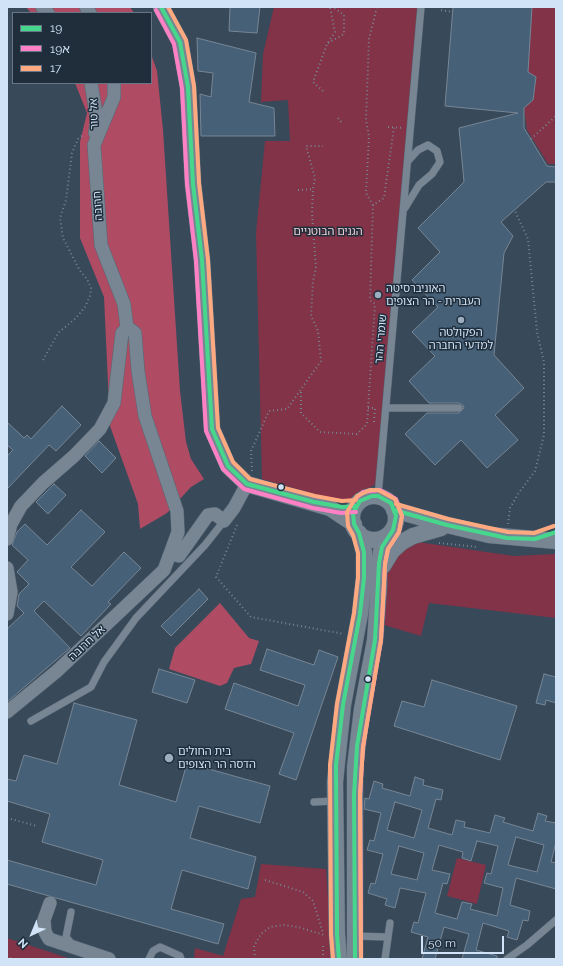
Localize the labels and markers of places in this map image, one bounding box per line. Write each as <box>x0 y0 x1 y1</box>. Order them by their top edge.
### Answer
place label: האוניברסיטה העברית - הר הצופים <box>386 282 481 308</box>
marker: האוניברסיטה העברית - הר הצופים <box>373 290 383 300</box>
marker: הפקולטה למדעי החברה <box>456 315 466 325</box>
place label: הפקולטה למדעי החברה <box>429 326 493 352</box>
unlabelled marker <box>276 482 286 492</box>
unlabelled marker <box>363 674 373 684</box>
place label: בית החולים הדסה הר הצופים <box>178 745 256 771</box>
marker: בית החולים הדסה הר הצופים <box>163 752 175 764</box>

